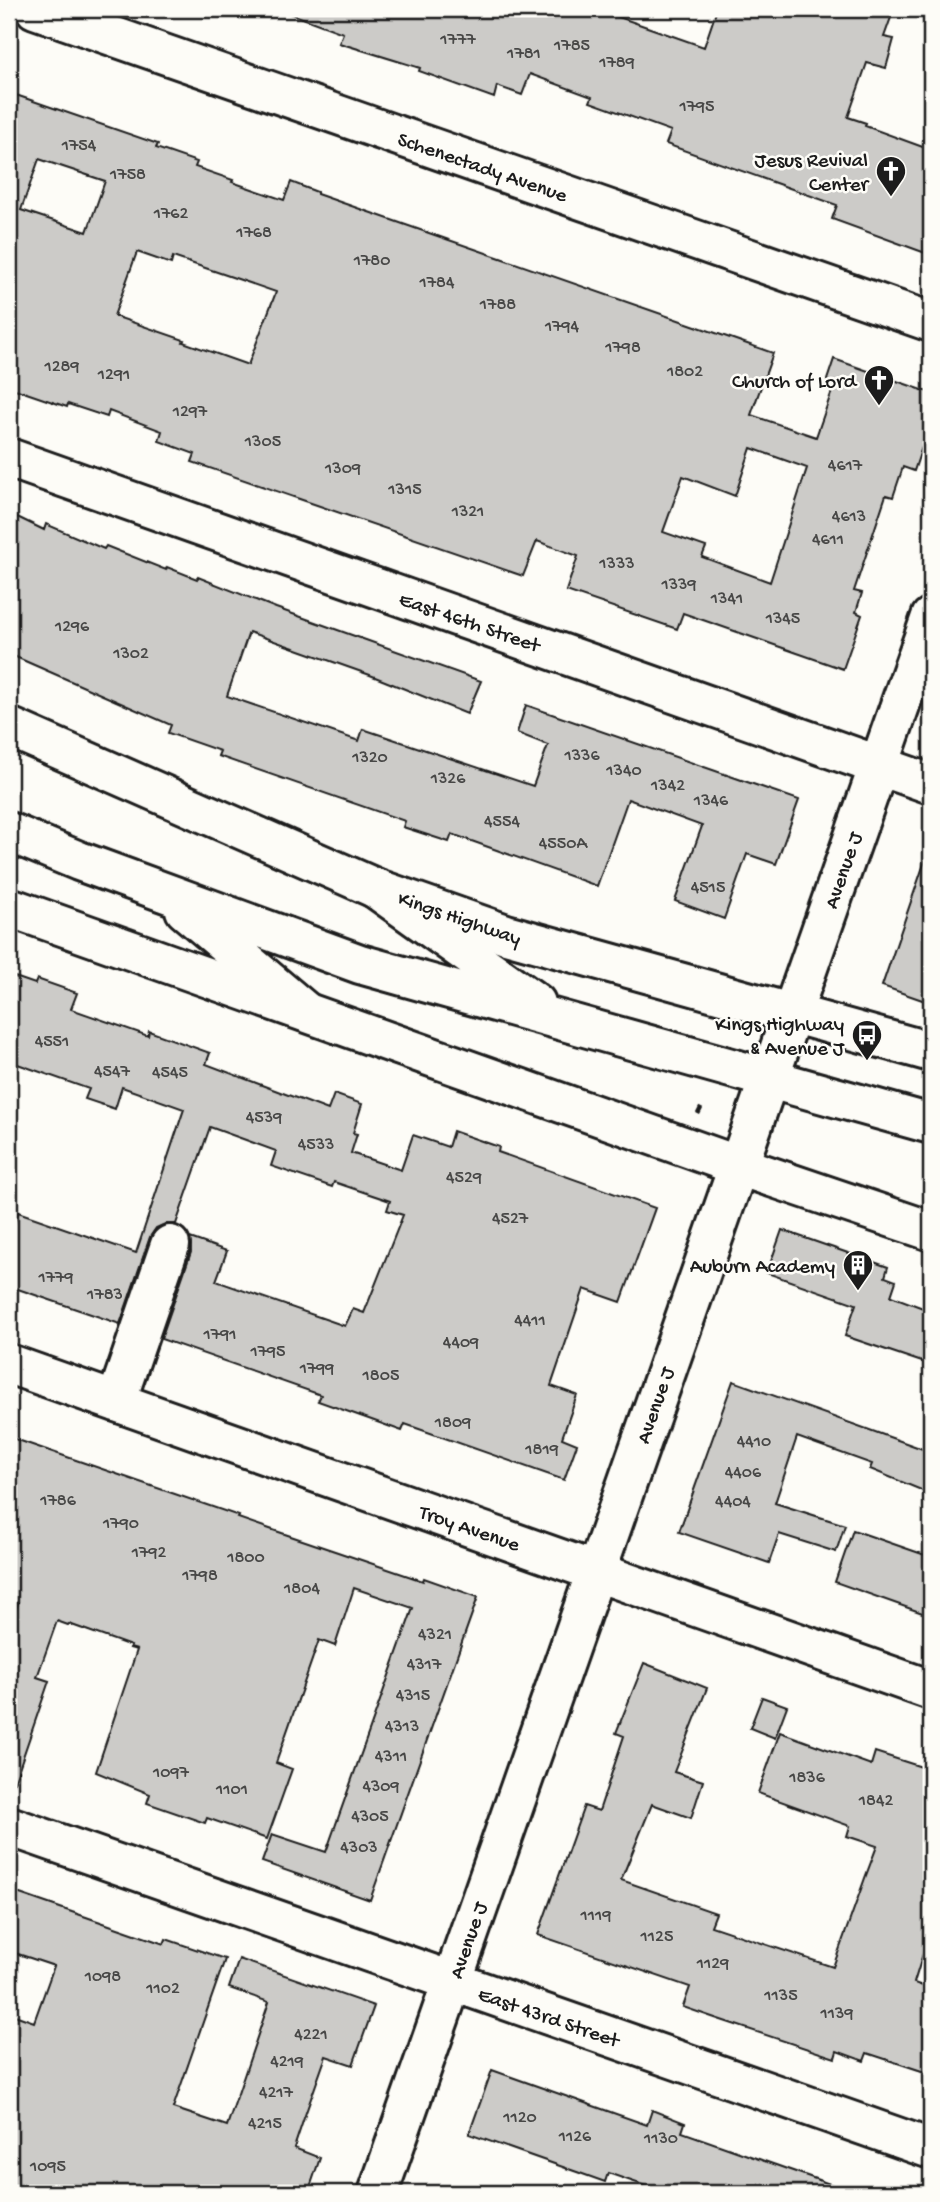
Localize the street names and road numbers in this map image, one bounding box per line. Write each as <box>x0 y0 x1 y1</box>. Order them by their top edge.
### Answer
street label: Schenectady Avenue <box>394 129 571 210</box>
street label: East 46th Street <box>395 588 545 661</box>
street label: Avenue J <box>821 829 870 913</box>
street label: Kings Highway <box>394 888 524 953</box>
street label: Avenue J <box>633 1364 682 1448</box>
street label: Troy Avenue <box>414 1501 524 1560</box>
street label: Avenue J <box>446 1899 495 1983</box>
street label: East 43rd Street <box>474 1983 624 2056</box>

